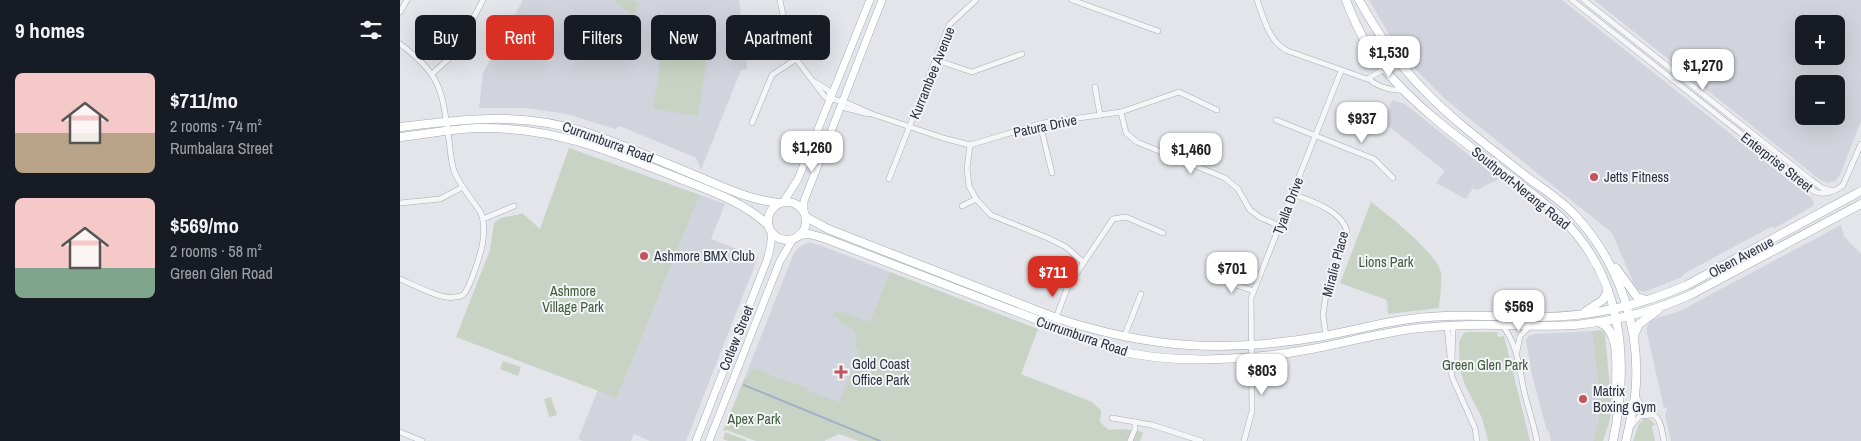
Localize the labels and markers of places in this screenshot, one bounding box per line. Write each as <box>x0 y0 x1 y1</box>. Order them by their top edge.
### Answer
pin: $1,530 <box>1348 36 1430 78</box>
pin: $1,270 <box>1662 48 1744 91</box>
pin: $937 <box>1332 102 1392 144</box>
pin: $1,260 <box>771 130 853 173</box>
pin: $1,460 <box>1150 132 1232 175</box>
place label: Jetts Fitness <box>1604 168 1669 186</box>
marker: Jetts Fitness <box>1588 171 1600 183</box>
place label: Ashmore BMX Club <box>653 247 755 265</box>
marker: Ashmore BMX Club <box>638 250 650 262</box>
pin: $701 <box>1202 252 1262 294</box>
pin: $711 <box>1023 256 1083 298</box>
pin: $569 <box>1489 290 1549 332</box>
pin: $803 <box>1232 354 1292 396</box>
place label: Gold Coast Office Park <box>852 355 909 389</box>
marker: Gold Coast Office Park <box>834 365 848 379</box>
place label: Matrix Boxing Gym <box>1593 382 1656 416</box>
marker: Matrix Boxing Gym <box>1577 393 1589 405</box>

